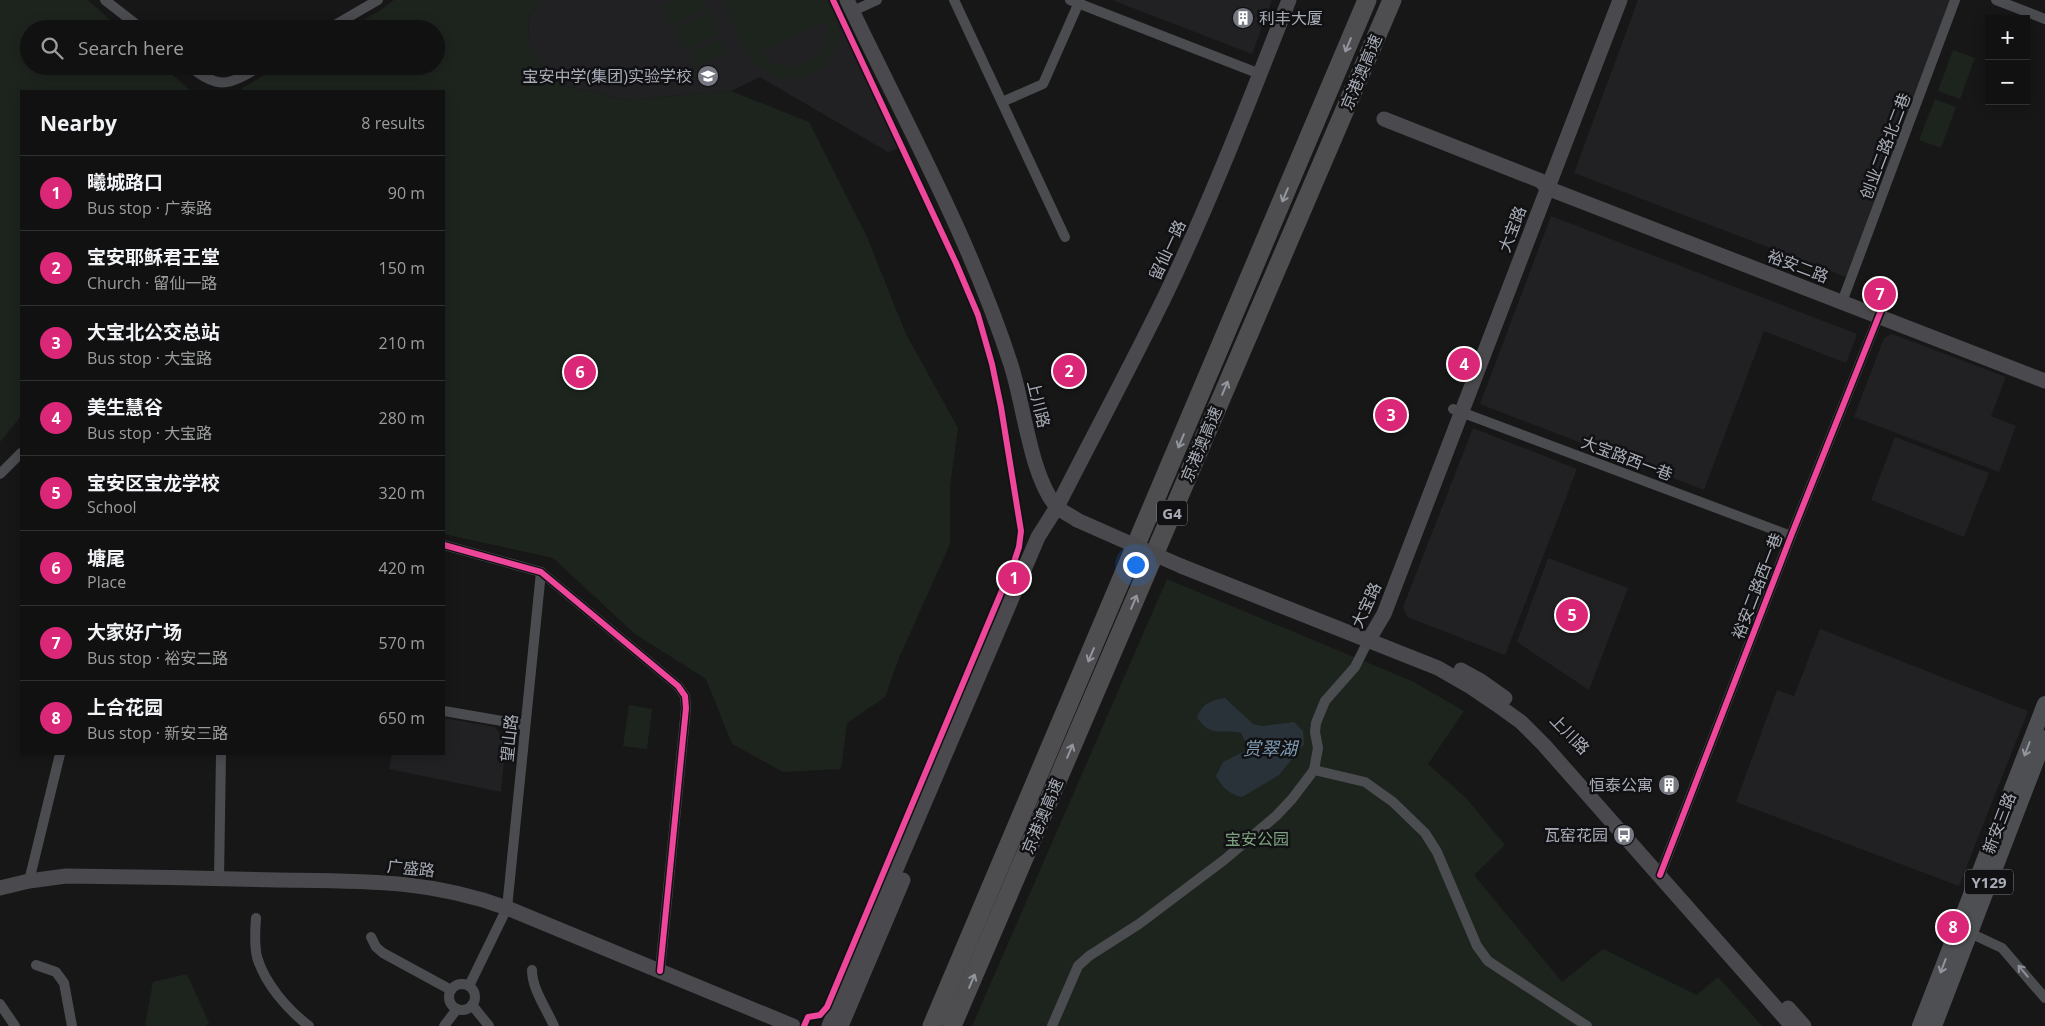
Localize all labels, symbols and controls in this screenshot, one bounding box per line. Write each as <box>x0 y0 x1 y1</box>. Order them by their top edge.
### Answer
building icon: 利丰大厦 <box>1231 6 1255 30</box>
place label: 利丰大厦 <box>1259 7 1323 29</box>
map controls <box>1985 15 2030 105</box>
button: + <box>1985 15 2030 60</box>
search box <box>20 20 445 75</box>
street label: 京港澳高速 <box>1335 31 1387 113</box>
icon: search <box>38 34 66 62</box>
text: Search here <box>78 35 184 61</box>
one-way arrow <box>1343 37 1353 52</box>
button: − <box>1985 60 2030 105</box>
school or university icon: 宝安中学(集团)实验学校 <box>696 64 720 88</box>
place label: 宝安中学(集团)实验学校 <box>523 65 692 87</box>
street label: 创业二路北二巷 <box>1855 90 1915 202</box>
text: Nearby <box>40 109 117 137</box>
text: 8 results <box>361 112 425 134</box>
text: 曦城路口 <box>87 169 163 195</box>
text: 1 <box>51 182 61 204</box>
text: 90 m <box>388 182 425 204</box>
one-way arrow <box>1280 186 1289 202</box>
text: Bus stop · 广泰路 <box>87 197 212 219</box>
street label: 大宝路 <box>1493 203 1531 255</box>
street label: 留仙一路 <box>1144 216 1190 284</box>
text: 宝安耶稣君王堂 <box>87 244 220 270</box>
street label: 裕安二路 <box>1764 244 1832 288</box>
text: 2 <box>51 257 61 279</box>
text: 150 m <box>379 257 425 279</box>
text: Church · 留仙一路 <box>87 272 217 294</box>
pin: 7 <box>1864 275 1896 313</box>
text: 大宝北公交总站 <box>87 319 220 345</box>
text: 3 <box>51 332 61 354</box>
text: 210 m <box>379 332 425 354</box>
pin: 4 <box>1448 345 1480 383</box>
text: Bus stop · 大宝路 <box>87 347 212 369</box>
pin: 2 <box>1053 352 1085 390</box>
pin: 6 <box>564 353 596 391</box>
street label: 上川路 <box>1023 378 1055 430</box>
one-way arrow <box>1221 381 1231 396</box>
text: 美生慧谷 <box>87 394 163 420</box>
pin: 3 <box>1375 396 1407 434</box>
street label: 京港澳高速 <box>1175 403 1227 485</box>
text: 4 <box>51 407 61 429</box>
text: 280 m <box>379 407 425 429</box>
text: Bus stop · 大宝路 <box>87 422 212 444</box>
street label: 大宝路西一巷 <box>1578 431 1676 485</box>
one-way arrow <box>1175 433 1185 448</box>
text: 宝安区宝龙学校 <box>87 470 220 496</box>
text: 5 <box>51 482 61 504</box>
text: 320 m <box>379 482 425 504</box>
text: School <box>87 496 137 518</box>
road number: G4 <box>1157 500 1187 526</box>
street label: 裕安二路西一巷 <box>1727 530 1787 642</box>
text: 塘尾 <box>87 545 125 571</box>
your location <box>1123 552 1149 578</box>
text: 6 <box>51 557 61 579</box>
text: 420 m <box>379 557 425 579</box>
pin: 1 <box>998 559 1030 597</box>
text: Place <box>87 571 126 593</box>
street label: 大宝路 <box>1346 579 1386 631</box>
one-way arrow <box>1129 595 1139 610</box>
pin: 5 <box>1556 596 1588 634</box>
text: 大家好广场 <box>87 619 182 645</box>
text: 7 <box>51 632 61 654</box>
text: 570 m <box>379 632 425 654</box>
text: Bus stop · 裕安二路 <box>87 647 228 669</box>
one-way arrow <box>1085 647 1095 662</box>
text: 上合花园 <box>87 694 163 720</box>
text: 8 <box>51 707 61 729</box>
text: 650 m <box>379 707 425 729</box>
street label: 上川路 <box>1545 709 1595 759</box>
street label: 望山路 <box>496 713 522 763</box>
text: Bus stop · 新安三路 <box>87 722 228 744</box>
water label: 赏翠湖 <box>1243 736 1300 760</box>
one-way arrow <box>2022 741 2032 756</box>
one-way arrow <box>1065 744 1075 759</box>
building icon: 恒泰公寓 <box>1657 773 1681 797</box>
place label: 恒泰公寓 <box>1589 774 1653 796</box>
street label: 京港澳高速 <box>1016 775 1068 857</box>
street label: 新安三路 <box>1977 789 2021 857</box>
bus stop icon: 瓦窑花园 <box>1612 823 1636 847</box>
place label: 瓦窑花园 <box>1544 824 1608 846</box>
park label: 宝安公园 <box>1225 828 1289 850</box>
street label: 广盛路 <box>386 855 436 881</box>
road number: Y129 <box>1965 870 2013 894</box>
pin: 8 <box>1937 908 1969 946</box>
one-way arrow <box>1938 958 1948 973</box>
one-way arrow <box>2017 964 2028 977</box>
one-way arrow <box>967 974 977 989</box>

